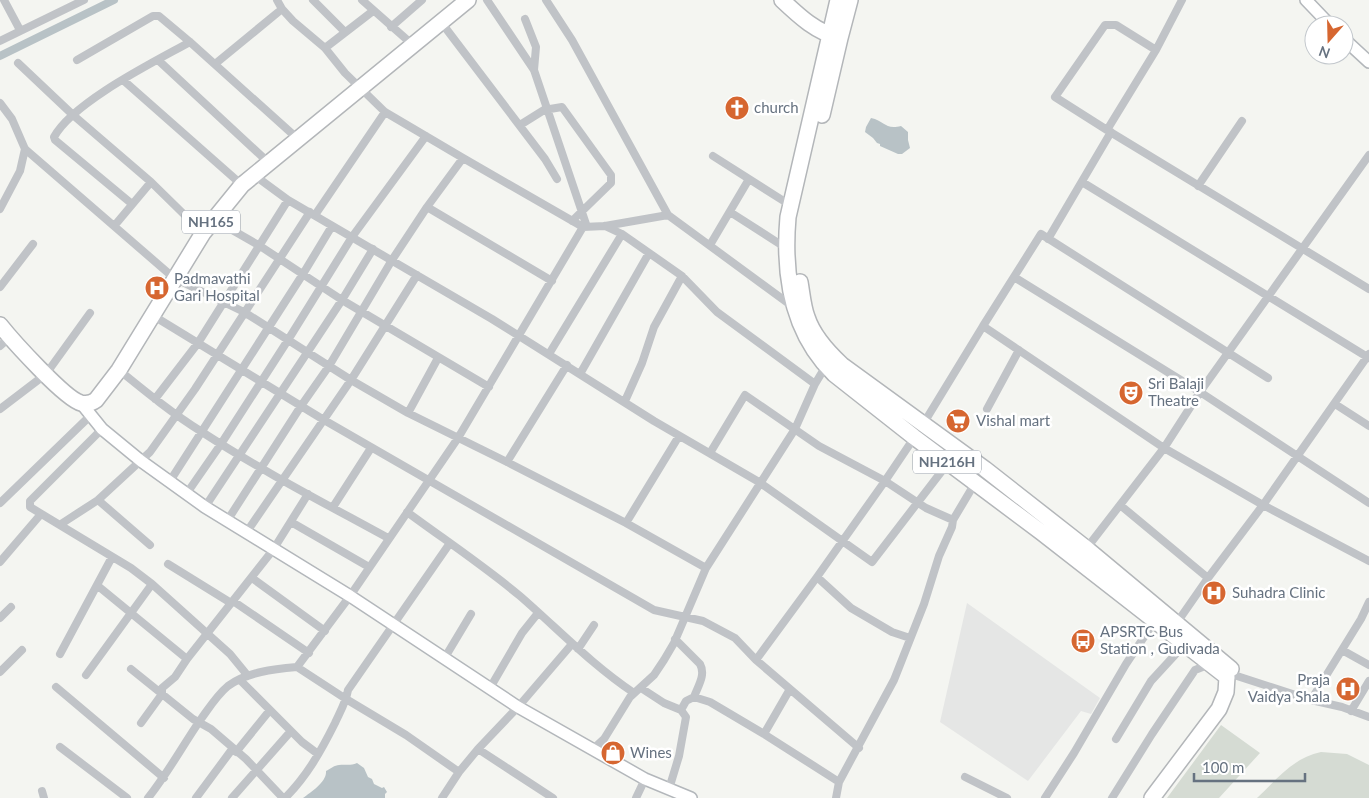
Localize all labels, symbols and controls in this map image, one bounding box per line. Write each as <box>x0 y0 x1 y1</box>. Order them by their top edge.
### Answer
north arrow <box>1304 15 1354 65</box>
text: N <box>1316 43 1332 63</box>
church icon: church <box>724 95 750 121</box>
place label: church <box>754 98 799 116</box>
road number: NH165 <box>182 210 240 233</box>
place label: Padmavathi Gari Hospital <box>174 269 260 304</box>
hospital icon: Padmavathi Gari Hospital <box>144 275 170 301</box>
place label: Sri Balaji Theatre <box>1148 374 1204 409</box>
theatre icon: Sri Balaji Theatre <box>1118 380 1144 406</box>
supermarket icon: Vishal mart <box>945 408 971 434</box>
place label: Vishal mart <box>976 411 1051 429</box>
road number: NH216H <box>913 451 981 474</box>
hospital icon: Suhadra Clinic <box>1201 580 1227 606</box>
place label: Suhadra Clinic <box>1232 583 1326 601</box>
place label: APSRTC Bus Station , Gudivada <box>1100 622 1220 657</box>
bus stop icon: APSRTC Bus Station , Gudivada <box>1070 628 1096 654</box>
place label: Praja Vaidya Shala <box>1248 670 1330 705</box>
hospital icon: Praja Vaidya Shala <box>1335 676 1361 702</box>
shop icon: Wines <box>600 740 626 766</box>
place label: Wines <box>630 743 672 761</box>
scale bar <box>1194 750 1305 782</box>
text: 100 m <box>1202 758 1244 776</box>

